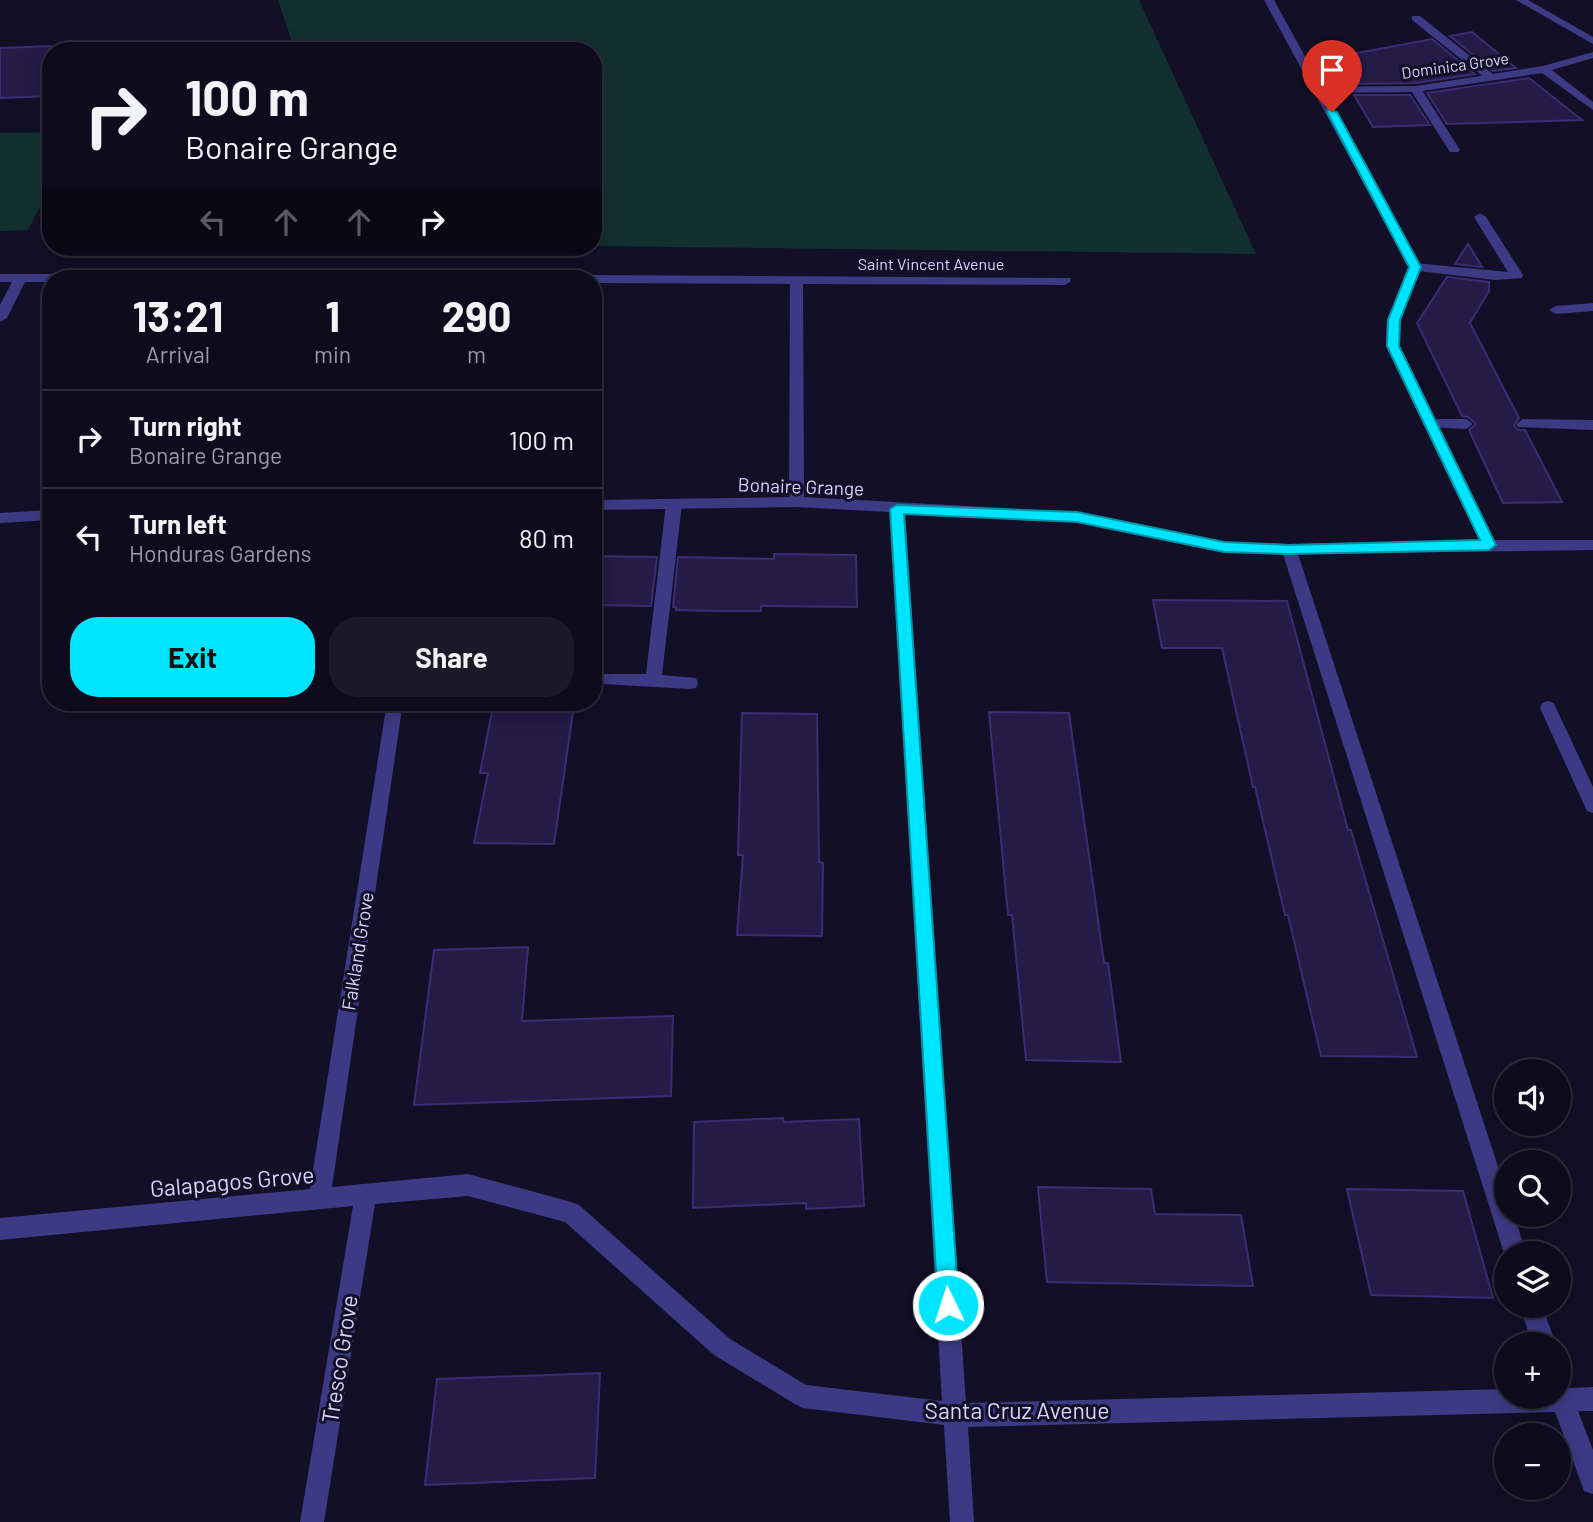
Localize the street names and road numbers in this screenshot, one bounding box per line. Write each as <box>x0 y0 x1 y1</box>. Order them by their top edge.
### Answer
street label: Dominica Grove <box>1400 48 1510 82</box>
street label: Saint Vincent Avenue <box>858 254 1004 273</box>
street label: Bonaire Grange <box>737 472 865 500</box>
street label: Falkland Grove <box>336 890 378 1012</box>
street label: Galapagos Grove <box>149 1160 315 1202</box>
street label: Tresco Grove <box>315 1293 363 1425</box>
street label: Santa Cruz Avenue <box>925 1396 1109 1424</box>

